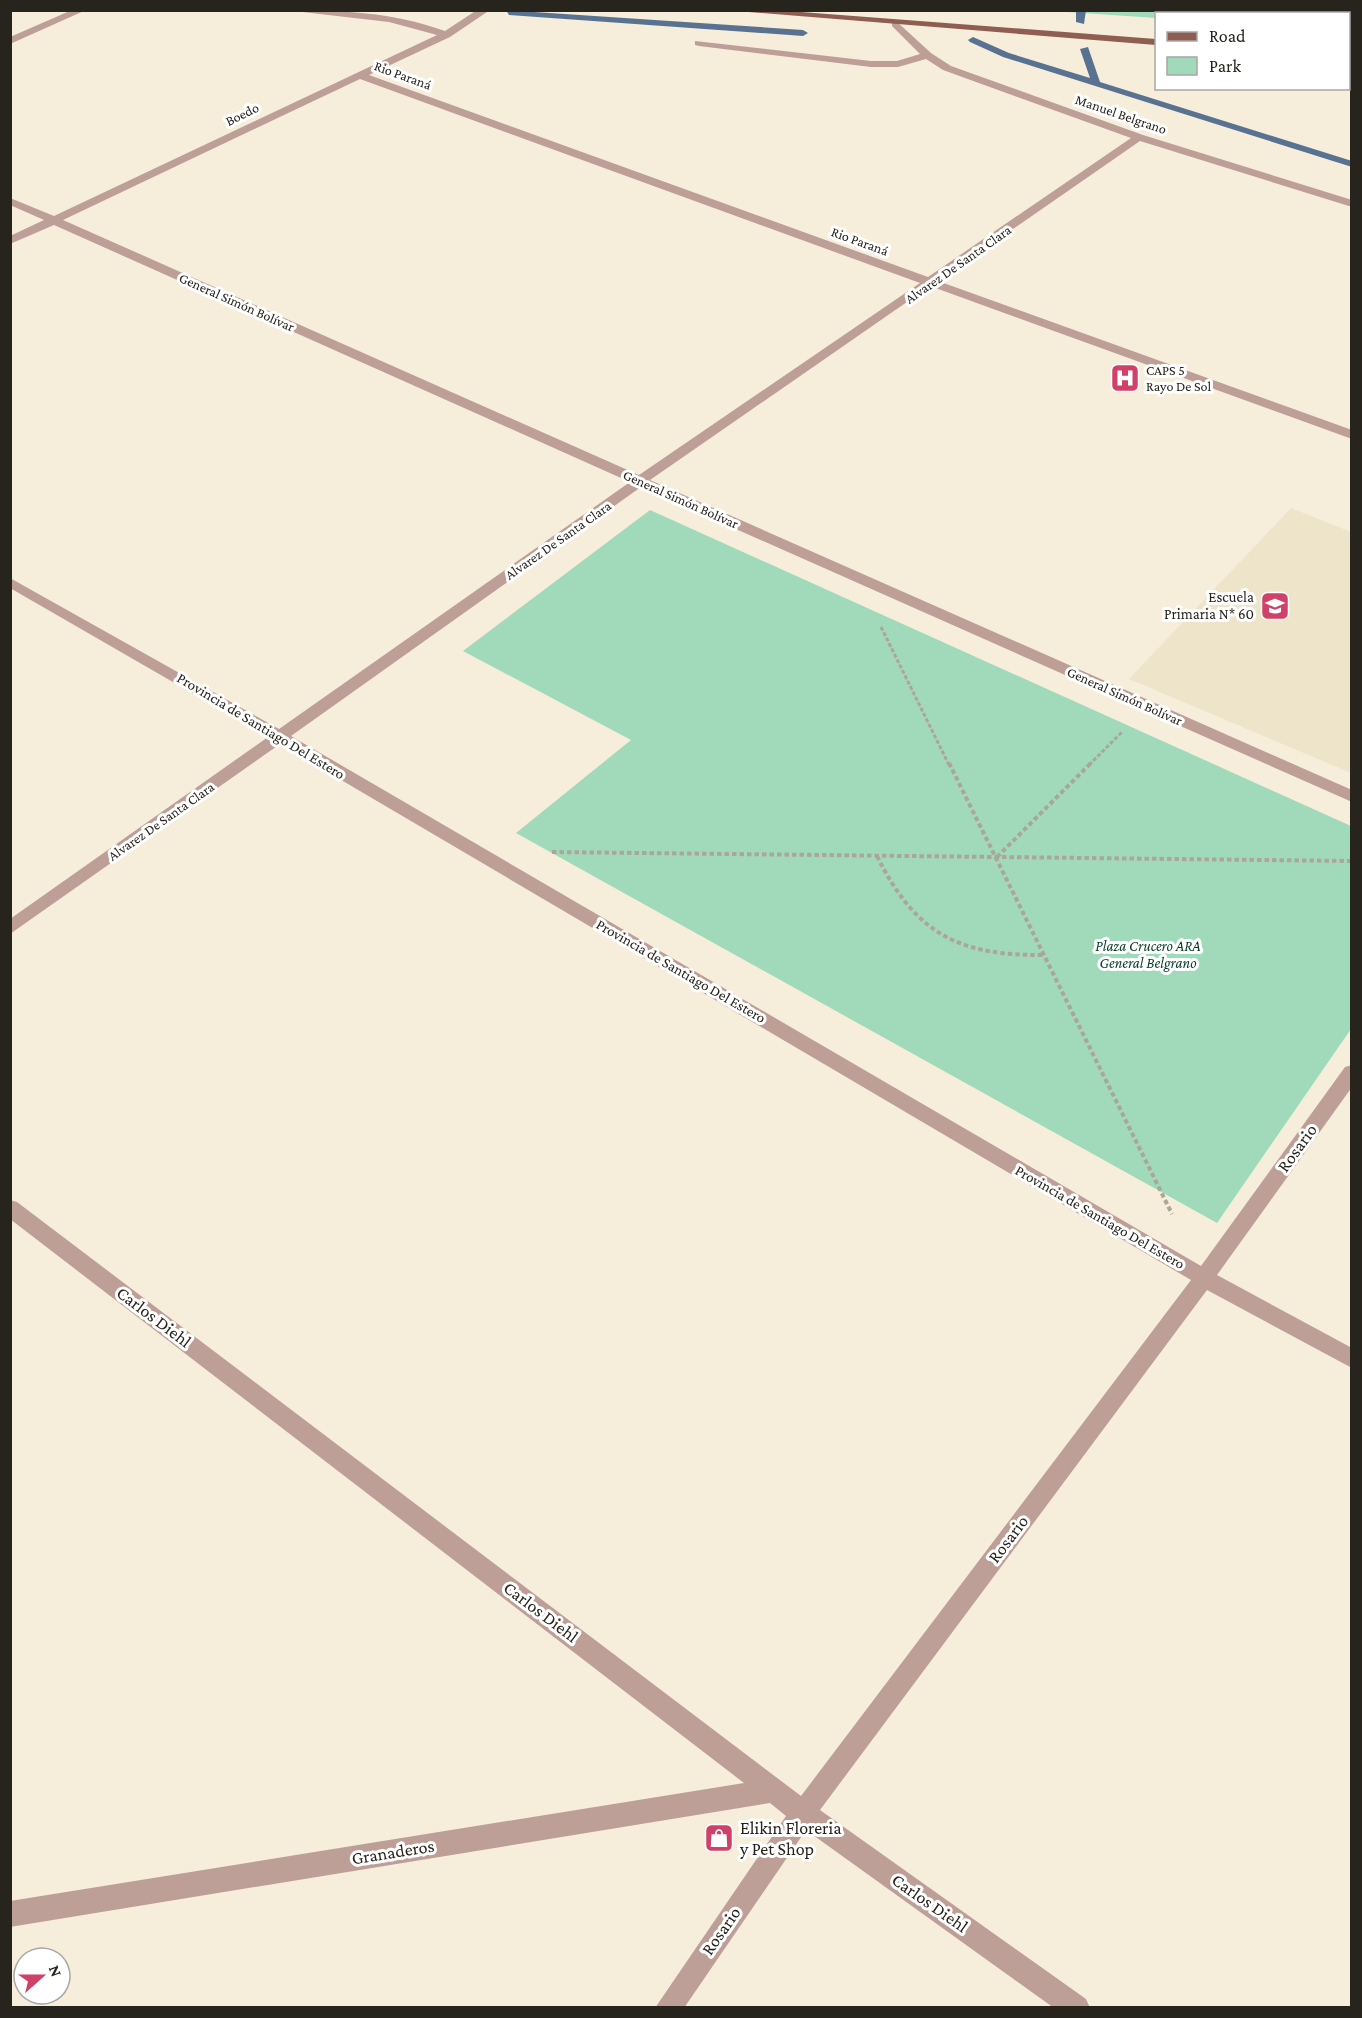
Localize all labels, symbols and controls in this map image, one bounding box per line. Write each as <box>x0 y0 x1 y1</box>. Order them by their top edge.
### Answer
legend <box>1155 12 1350 90</box>
text: Road <box>1209 26 1246 46</box>
text: Park <box>1209 56 1241 76</box>
street label: Rio Paraná <box>372 57 434 93</box>
street label: Manuel Belgrano <box>1073 91 1169 137</box>
street label: Boedo <box>223 99 261 129</box>
street label: Alvarez De Santa Clara <box>902 221 1015 307</box>
street label: Rio Paraná <box>829 223 891 259</box>
street label: General Simón Bolívar <box>177 269 297 335</box>
hospital icon: CAPS 5 Rayo De Sol <box>1109 362 1141 394</box>
place label: CAPS 5 Rayo De Sol <box>1146 362 1212 394</box>
street label: General Simón Bolívar <box>621 466 741 532</box>
street label: Alvarez De Santa Clara <box>502 497 615 583</box>
place label: Escuela Primaria N* 60 <box>1164 589 1254 622</box>
school or university icon: Escuela Primaria N* 60 <box>1259 590 1291 622</box>
street label: General Simón Bolívar <box>1065 663 1185 729</box>
street label: Provincia de Santiago Del Estero <box>174 670 348 783</box>
street label: Alvarez De Santa Clara <box>105 778 218 864</box>
street label: Provincia de Santiago Del Estero <box>593 916 768 1027</box>
park label: Plaza Crucero ARA General Belgrano <box>1095 938 1201 972</box>
street label: Rosario <box>1273 1120 1321 1176</box>
street label: Provincia de Santiago Del Estero <box>1012 1162 1187 1273</box>
street label: Carlos Diehl <box>113 1282 195 1352</box>
street label: Rosario <box>984 1511 1032 1567</box>
street label: Carlos Diehl <box>500 1577 582 1647</box>
place label: Elikin Floreria y Pet Shop <box>739 1818 841 1859</box>
shop icon: Elikin Floreria y Pet Shop <box>703 1822 735 1854</box>
street label: Granaderos <box>350 1836 436 1868</box>
street label: Carlos Diehl <box>888 1869 972 1937</box>
street label: Rosario <box>697 1903 745 1959</box>
north arrow <box>12 1946 72 2006</box>
text: N <box>46 1963 65 1979</box>

